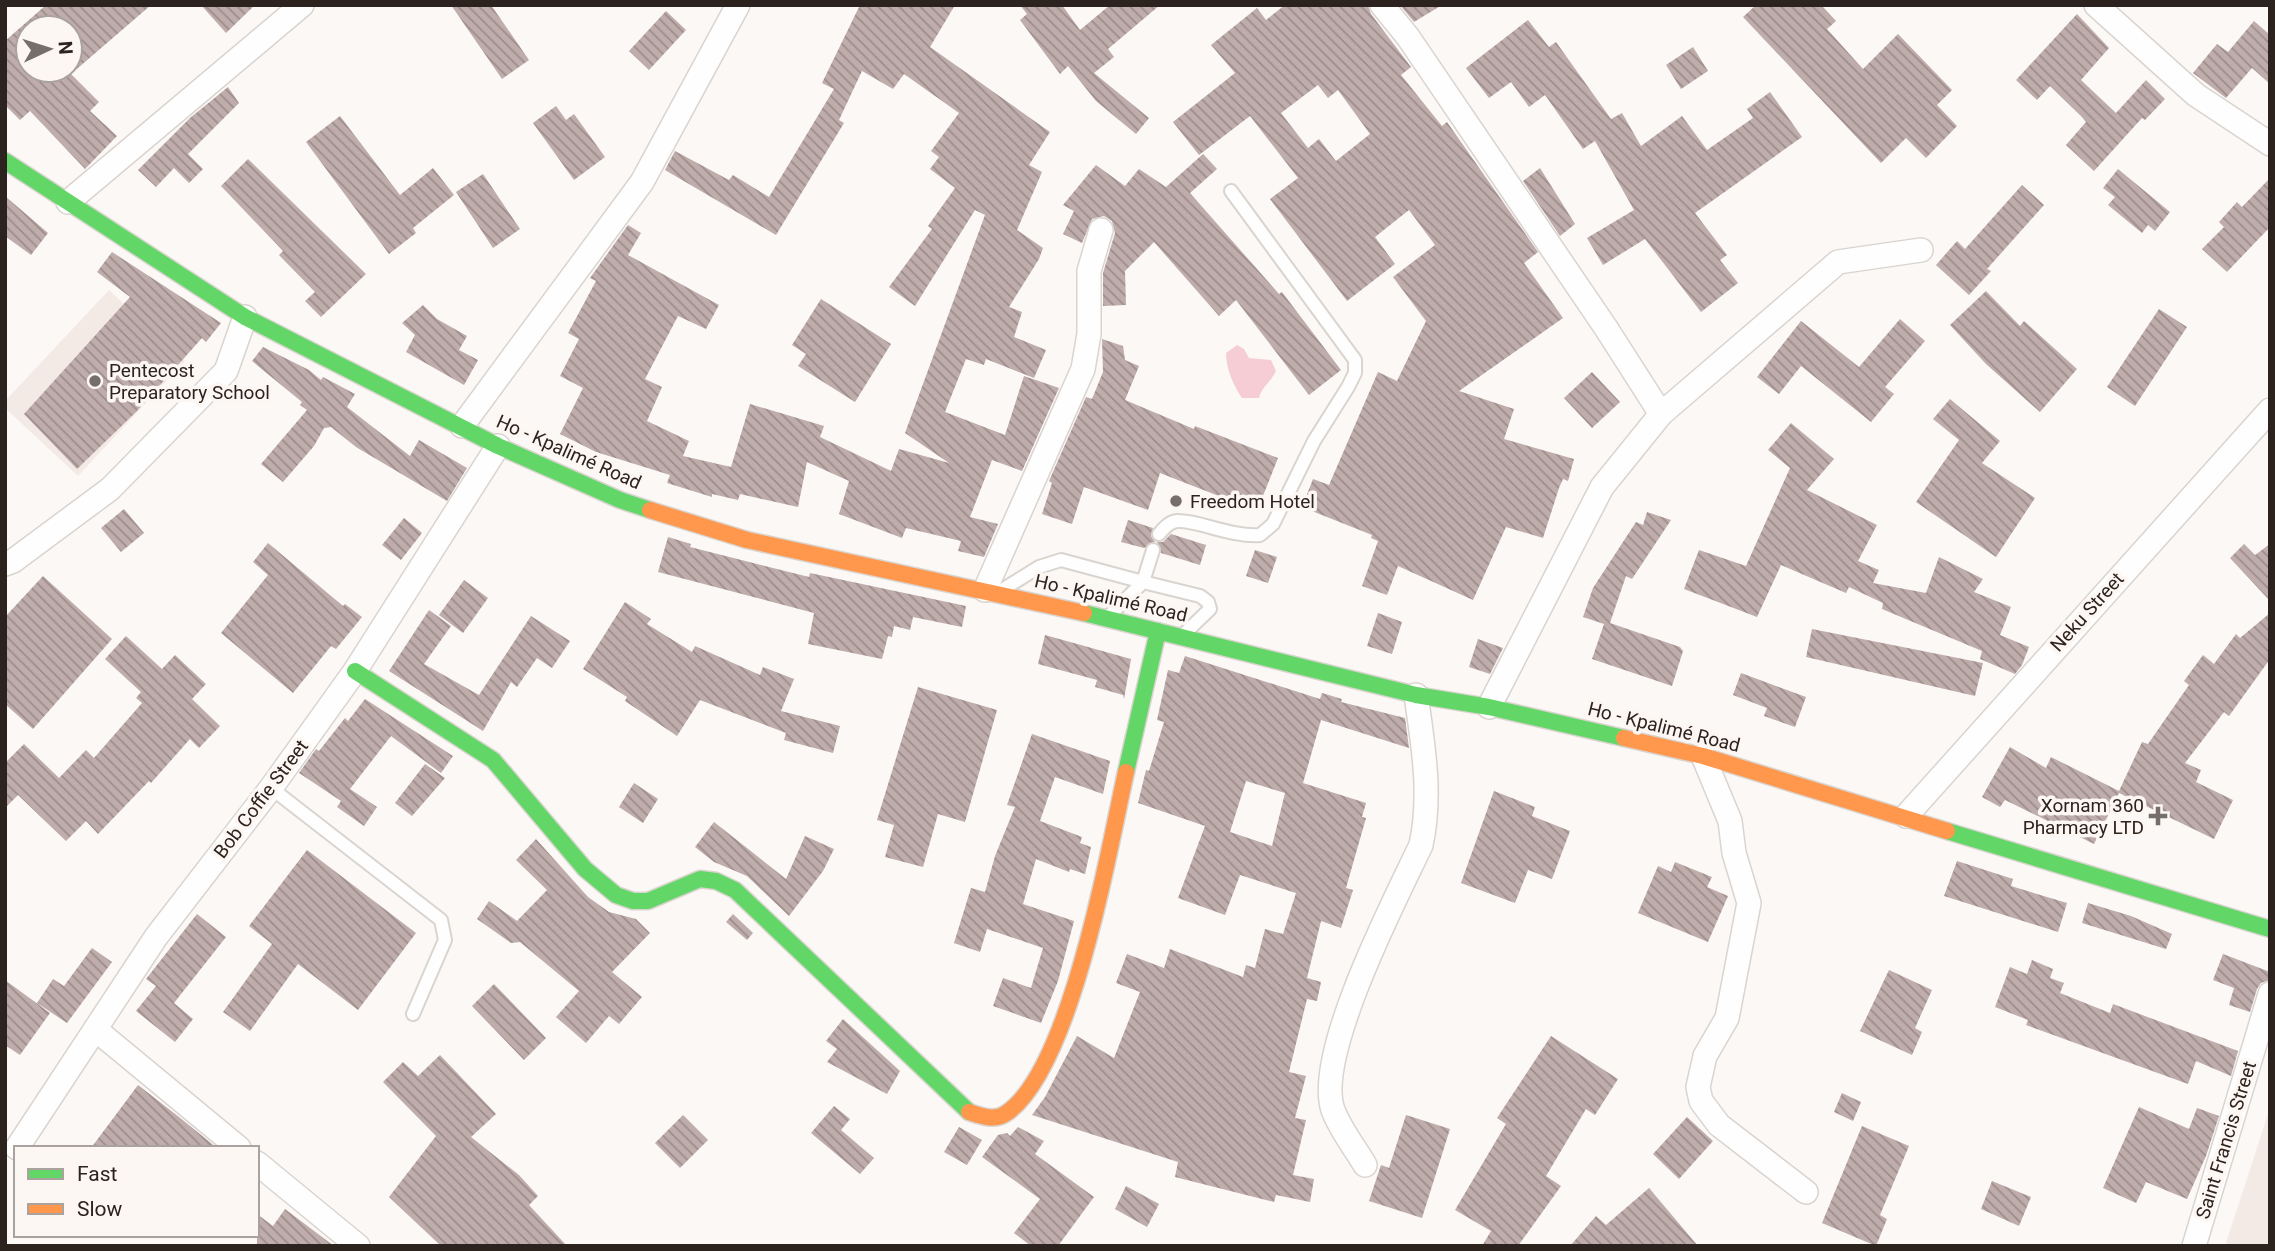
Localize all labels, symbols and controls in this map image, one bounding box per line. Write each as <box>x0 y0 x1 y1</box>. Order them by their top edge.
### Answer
north arrow <box>14 14 84 84</box>
text: N <box>54 40 77 55</box>
place label: Pentecost Preparatory School <box>109 359 270 404</box>
marker: Pentecost Preparatory School <box>87 373 103 389</box>
street label: Ho - Kpalimé Road <box>493 410 645 494</box>
place label: Freedom Hotel <box>1190 490 1315 513</box>
marker: Freedom Hotel <box>1168 493 1184 509</box>
street label: Neku Street <box>2045 568 2129 656</box>
street label: Ho - Kpalimé Road <box>1032 569 1190 627</box>
street label: Ho - Kpalimé Road <box>1585 697 1743 757</box>
street label: Bob Coffie Street <box>209 735 313 863</box>
place label: Xornam 360 Pharmacy LTD <box>2023 794 2144 839</box>
marker: Xornam 360 Pharmacy LTD <box>2150 808 2166 824</box>
street label: Saint Francis Street <box>2191 1058 2261 1222</box>
legend <box>14 1146 259 1237</box>
text: Fast <box>77 1162 118 1186</box>
text: Slow <box>77 1197 123 1221</box>

